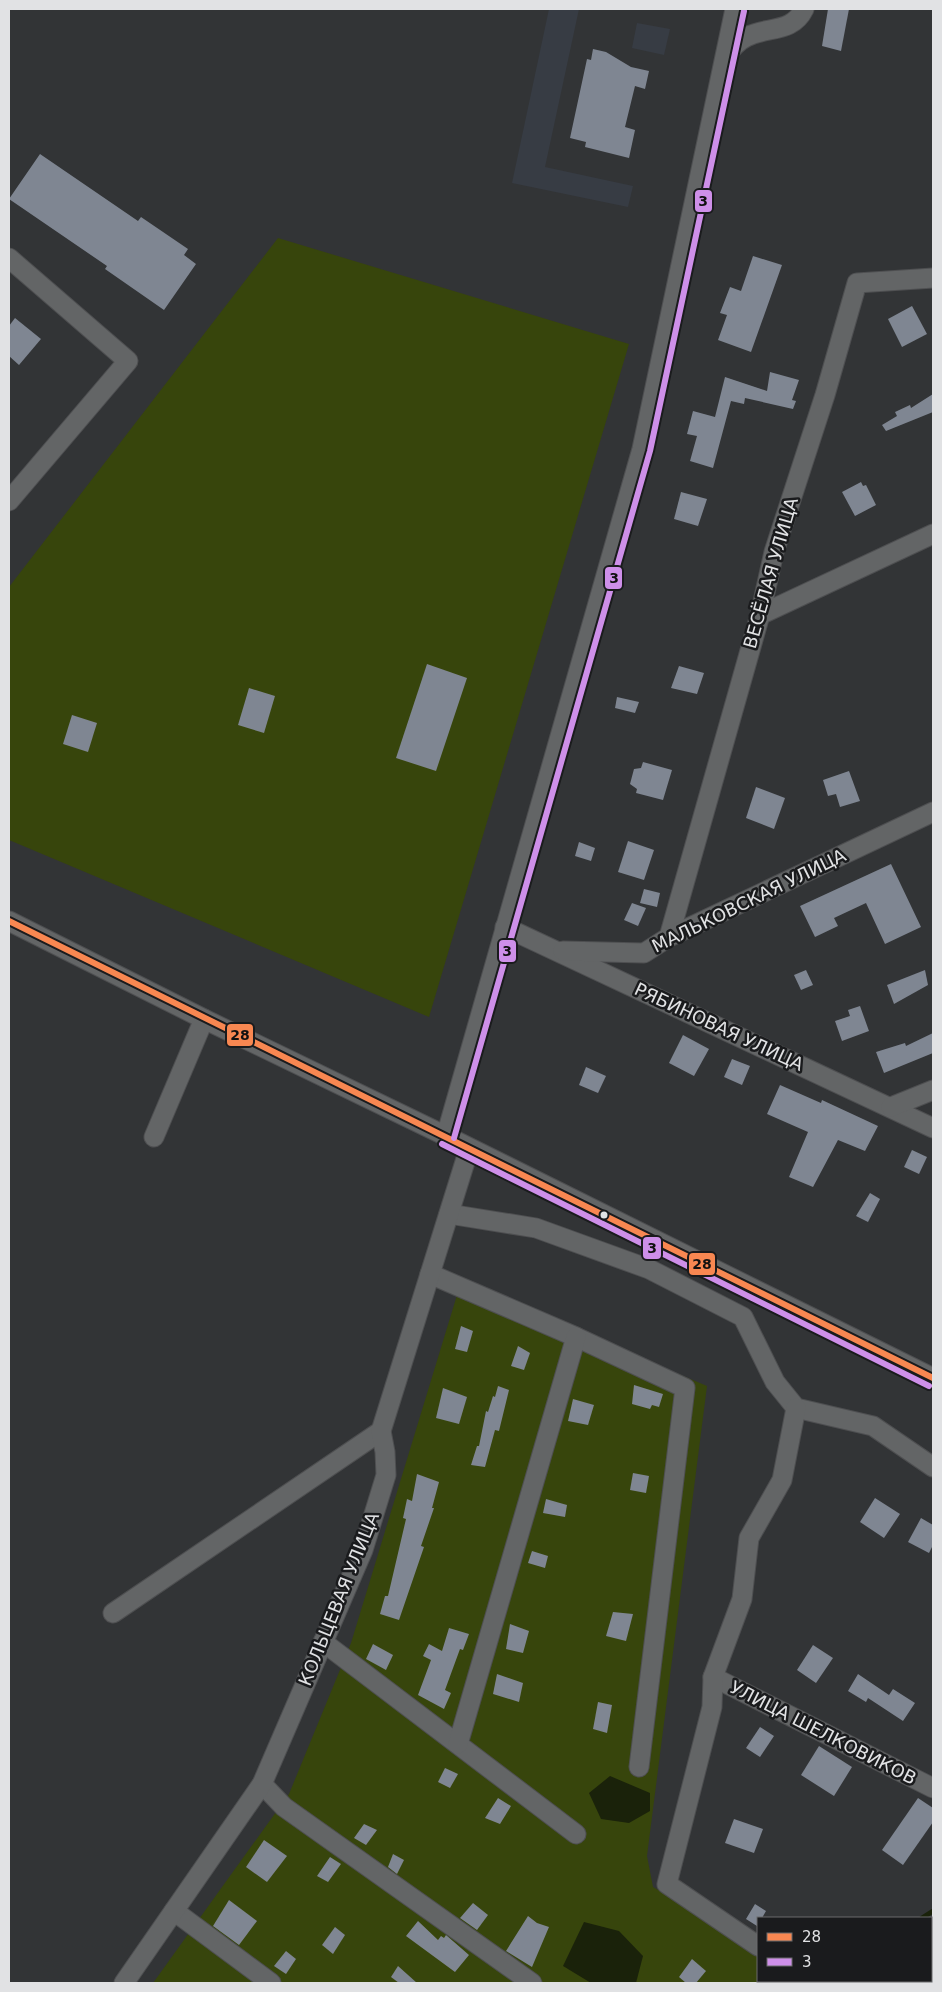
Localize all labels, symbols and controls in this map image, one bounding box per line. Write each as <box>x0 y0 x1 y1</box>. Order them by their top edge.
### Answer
line badge: 3 <box>694 189 713 213</box>
text: 3 <box>698 193 708 209</box>
street label: ВЕСЁЛАЯ УЛИЦА <box>739 494 802 651</box>
line badge: 3 <box>604 566 623 590</box>
text: 3 <box>609 570 619 586</box>
street label: МАЛЬКОВСКАЯ УЛИЦА <box>648 844 850 957</box>
line badge: 3 <box>498 939 517 963</box>
text: 3 <box>502 943 512 959</box>
street label: РЯБИНОВАЯ УЛИЦА <box>631 978 808 1075</box>
line badge: 28 <box>226 1023 254 1047</box>
text: 28 <box>230 1027 250 1043</box>
unlabelled marker <box>599 1210 609 1220</box>
line badge: 3 <box>642 1236 662 1260</box>
text: 3 <box>647 1240 657 1256</box>
line badge: 28 <box>688 1252 716 1276</box>
text: 28 <box>692 1256 712 1272</box>
street label: КОЛЬЦЕВАЯ УЛИЦА <box>294 1508 383 1689</box>
street label: УЛИЦА ШЕЛКОВИКОВ <box>727 1676 920 1789</box>
legend <box>757 1917 932 1982</box>
text: 28 <box>802 1928 821 1946</box>
text: 3 <box>802 1953 812 1971</box>

